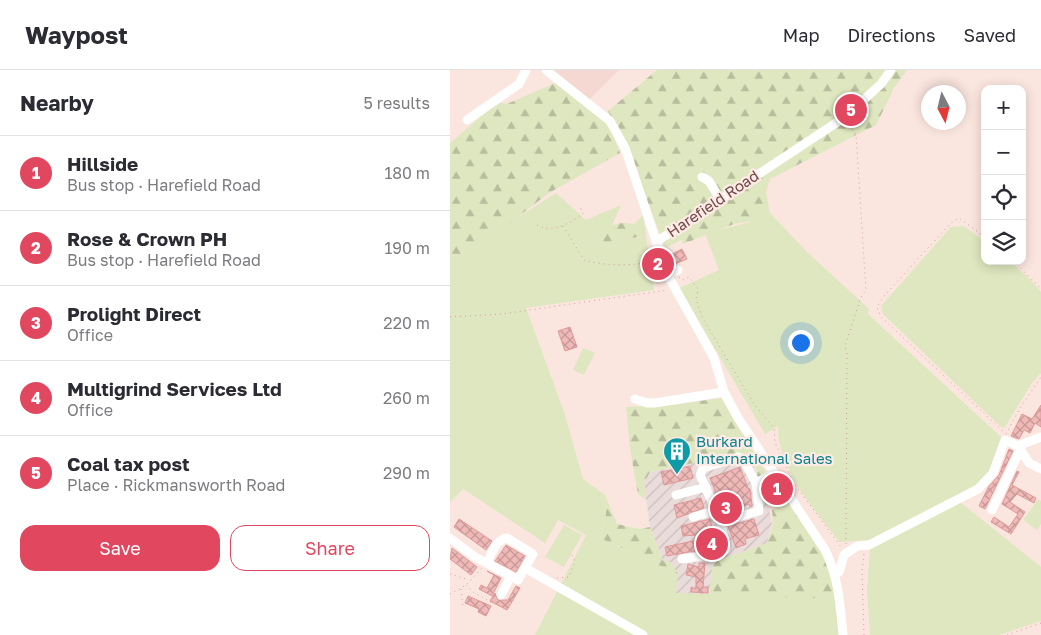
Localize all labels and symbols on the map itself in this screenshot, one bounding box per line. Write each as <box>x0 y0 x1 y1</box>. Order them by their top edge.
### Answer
north arrow <box>921 85 966 130</box>
pin: 5 <box>835 91 867 129</box>
street label: Harefield Road <box>663 166 762 240</box>
pin: 2 <box>642 245 674 283</box>
your location <box>788 330 814 356</box>
place label: Burkard International Sales <box>696 432 833 467</box>
building icon: Burkard International Sales <box>662 436 692 475</box>
pin: 1 <box>761 470 793 508</box>
pin: 3 <box>710 489 742 527</box>
pin: 4 <box>696 525 728 563</box>

